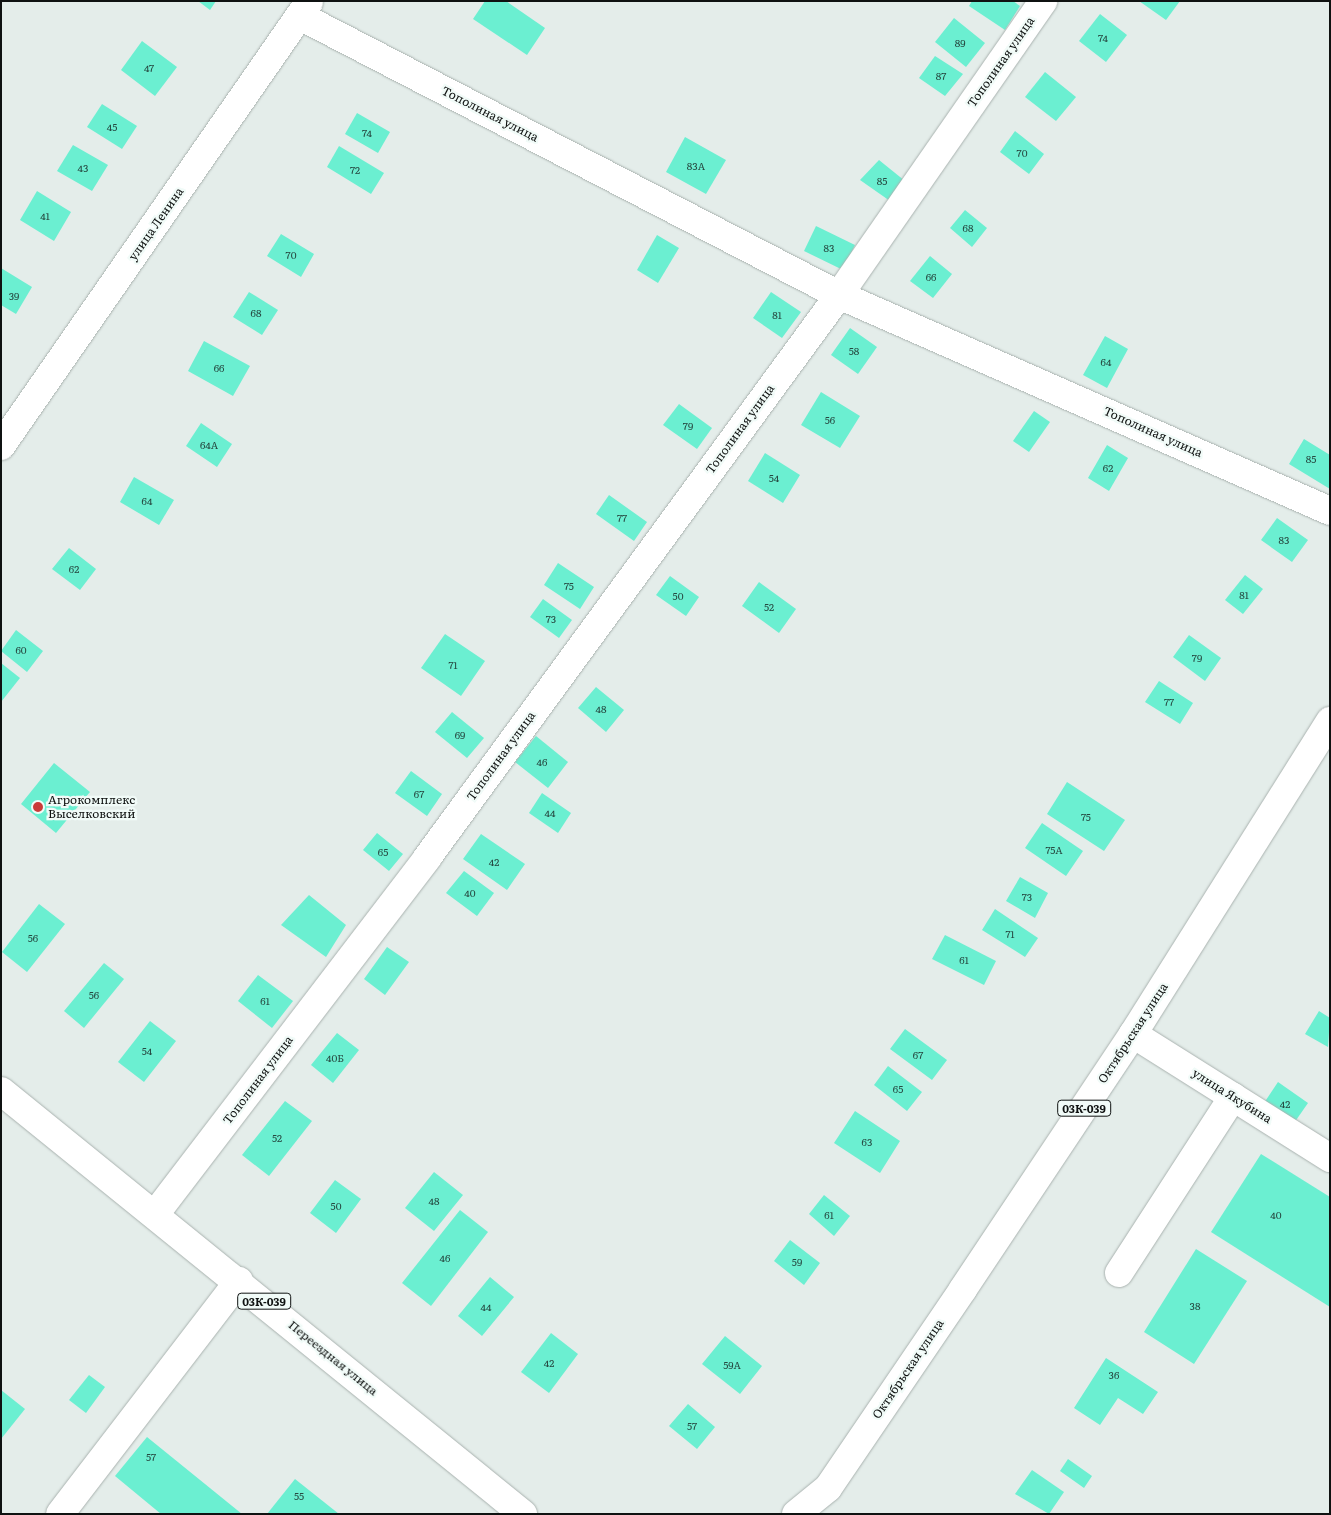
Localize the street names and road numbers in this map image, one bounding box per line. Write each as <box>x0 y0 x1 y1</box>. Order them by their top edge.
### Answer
street label: Тополиная улица <box>964 14 1038 110</box>
street label: Тополиная улица <box>439 83 541 145</box>
street label: улица Ленина <box>126 185 186 263</box>
street label: Тополиная улица <box>703 382 777 476</box>
street label: Тополиная улица <box>1101 404 1205 460</box>
street label: Тополиная улица <box>464 709 538 803</box>
street label: Октябрьская улица <box>1095 980 1171 1086</box>
street label: Тополиная улица <box>220 1033 296 1127</box>
street label: улица Якубина <box>1190 1066 1274 1126</box>
road number: 03К-039 <box>1056 1100 1112 1116</box>
road number: 03К-039 <box>236 1292 292 1310</box>
street label: Октябрьская улица <box>869 1317 947 1421</box>
street label: Переездная улица <box>286 1318 380 1398</box>

